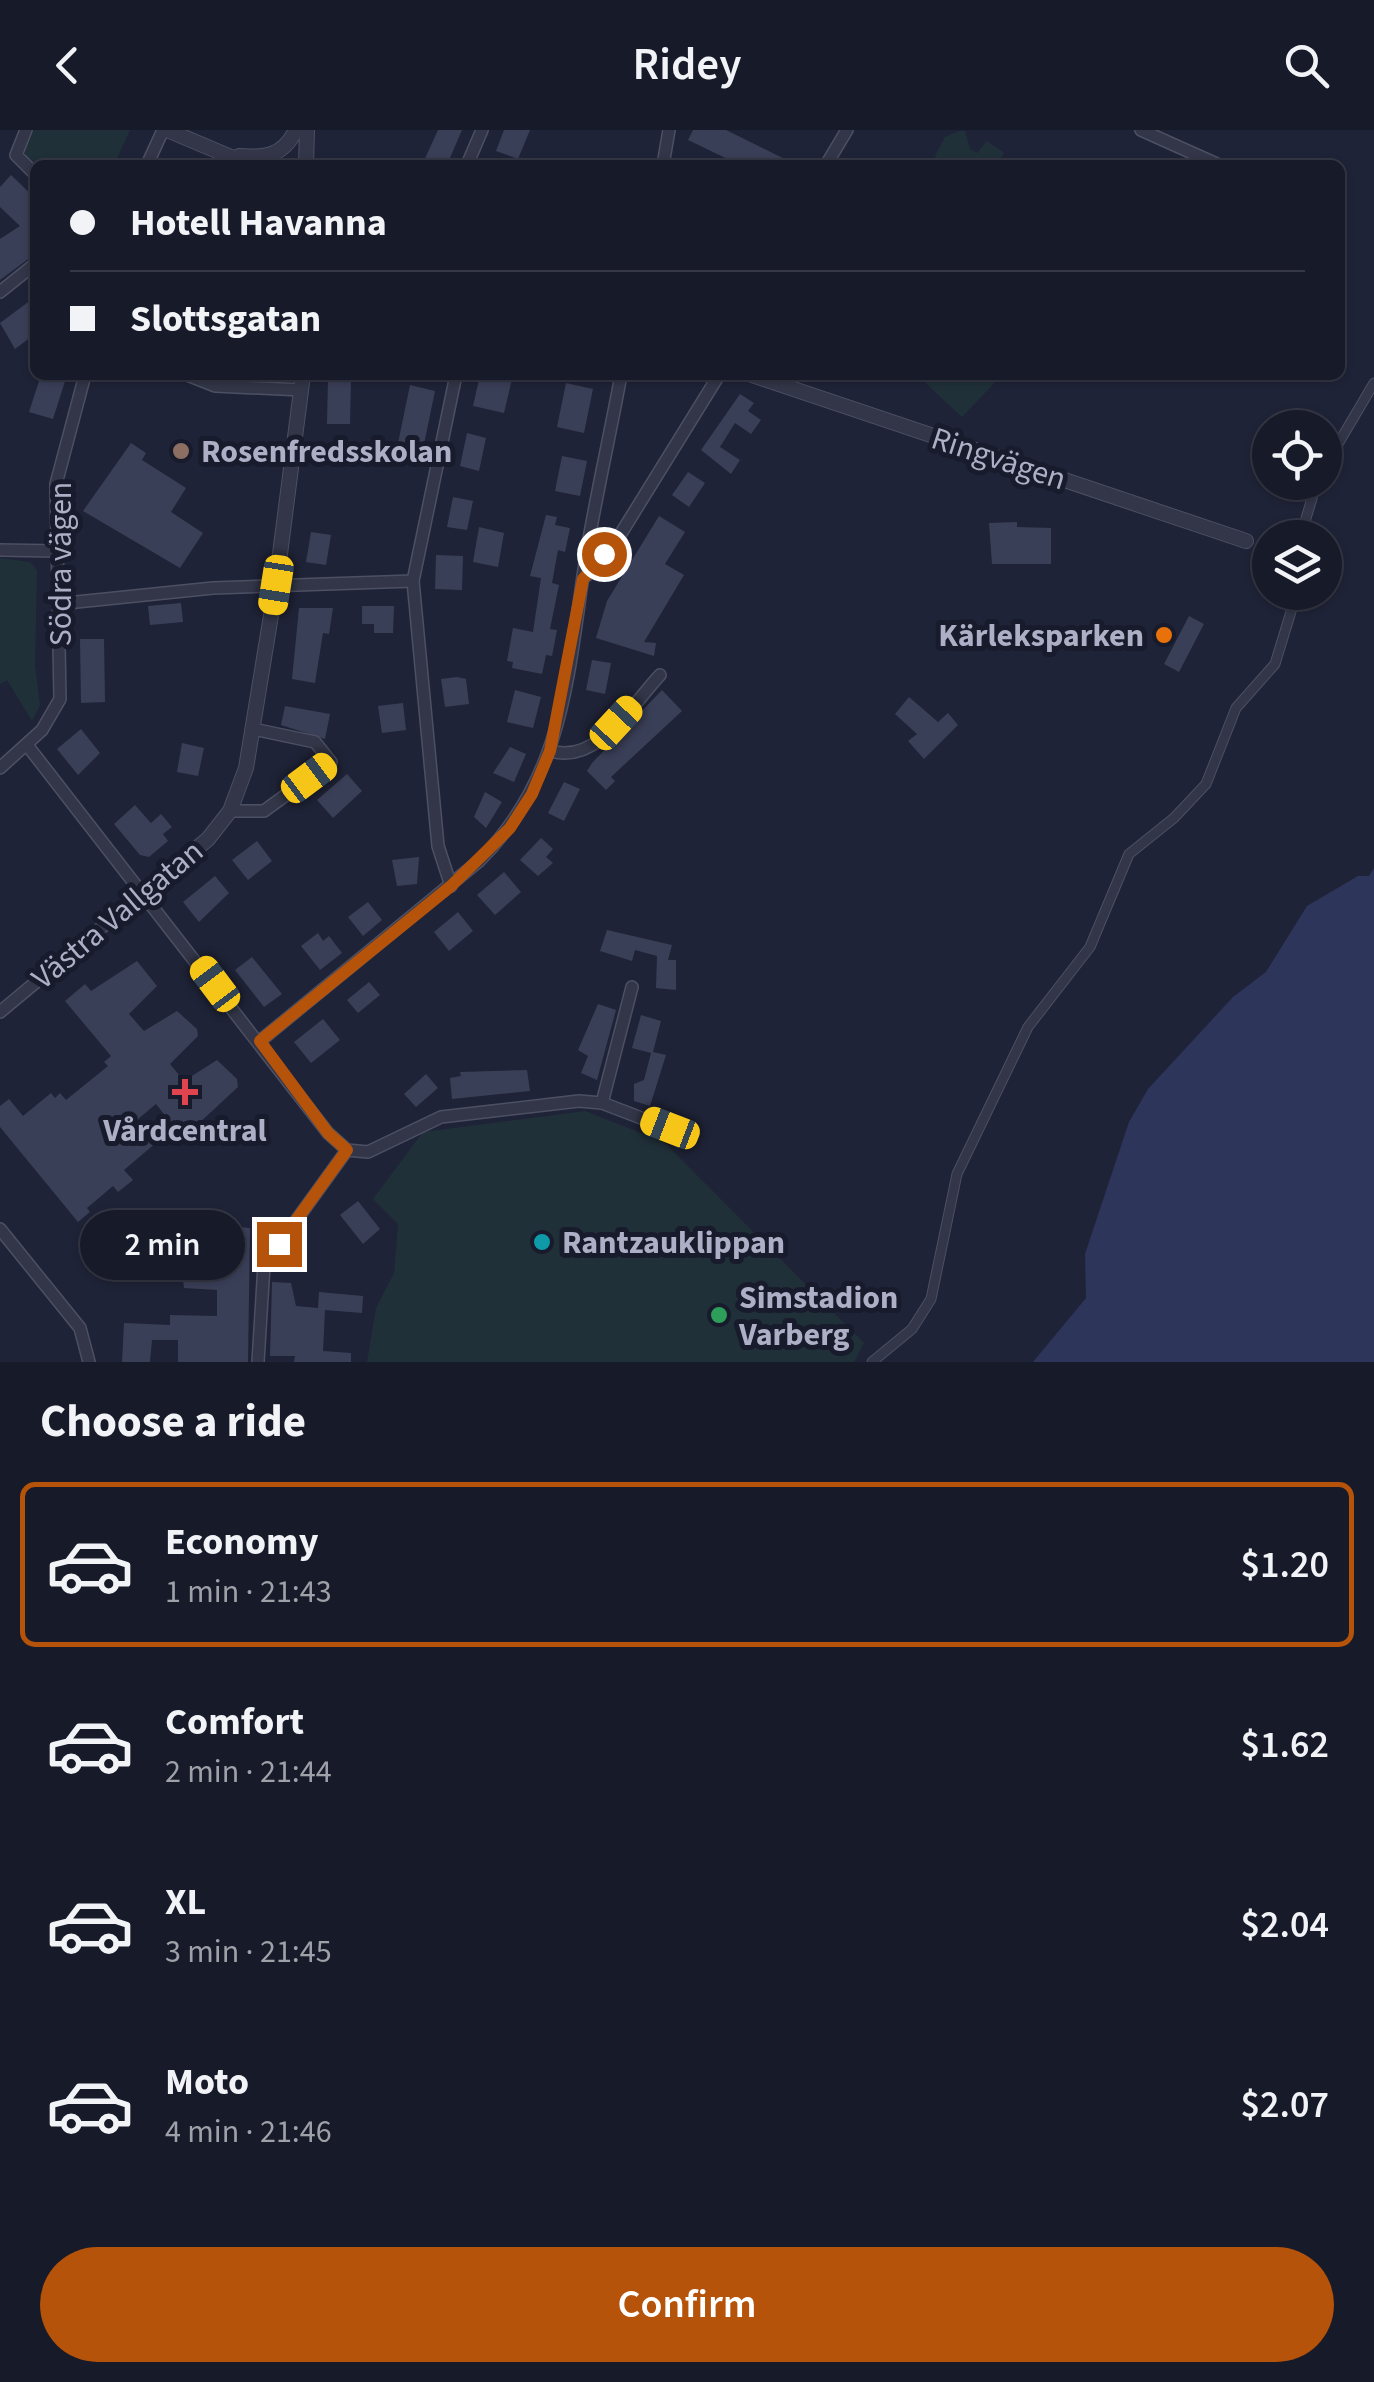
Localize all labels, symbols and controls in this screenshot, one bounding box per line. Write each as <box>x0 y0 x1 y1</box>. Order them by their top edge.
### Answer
text: Ridey <box>633 33 741 97</box>
icon: back <box>40 38 95 93</box>
icon: search <box>1279 38 1334 93</box>
text: Hotell Havanna <box>130 196 387 250</box>
text: Slottsgatan <box>130 292 321 346</box>
map controls <box>1252 410 1342 610</box>
button: locate <box>1252 410 1342 500</box>
street label: Ringvägen <box>925 416 1072 502</box>
place label: Rosenfredsskolan <box>201 429 452 475</box>
marker: Rosenfredsskolan <box>170 440 192 462</box>
street label: Södra vägen <box>38 482 84 646</box>
button: layers <box>1252 520 1342 610</box>
route start <box>582 532 627 577</box>
car <box>256 553 296 617</box>
place label: Kärleksparken <box>938 613 1144 659</box>
marker: Kärleksparken <box>1153 624 1175 646</box>
car <box>585 691 647 755</box>
car <box>276 748 342 808</box>
street label: Västra Vallgatan <box>22 829 213 1000</box>
car <box>185 951 245 1017</box>
marker: Vårdcentral <box>172 1079 198 1105</box>
car <box>637 1103 703 1153</box>
place label: Vårdcentral <box>102 1108 267 1154</box>
callout: 2 min <box>79 1209 244 1279</box>
place label: Rantzauklippan <box>562 1220 785 1266</box>
text: 2 min <box>124 1222 201 1268</box>
route end <box>257 1222 302 1267</box>
marker: Rantzauklippan <box>531 1231 553 1253</box>
place label: Simstadion Varberg <box>738 1275 898 1358</box>
marker: Simstadion Varberg <box>708 1304 730 1326</box>
text: Choose a ride <box>40 1390 306 1454</box>
text: Economy <box>165 1515 318 1569</box>
icon: car <box>45 1520 135 1610</box>
text: $1.20 <box>1241 1538 1329 1592</box>
text: 1 min · 21:43 <box>165 1569 332 1615</box>
text: Comfort <box>165 1695 304 1749</box>
icon: car <box>45 1700 135 1790</box>
text: $1.62 <box>1241 1718 1329 1772</box>
text: 2 min · 21:44 <box>165 1749 332 1795</box>
text: XL <box>165 1875 206 1929</box>
icon: car <box>45 1880 135 1970</box>
text: $2.04 <box>1241 1898 1329 1952</box>
text: 3 min · 21:45 <box>165 1929 332 1975</box>
text: Moto <box>165 2055 249 2109</box>
icon: car <box>45 2060 135 2150</box>
text: $2.07 <box>1241 2078 1329 2132</box>
text: 4 min · 21:46 <box>165 2109 332 2155</box>
button: Confirm <box>40 2247 1334 2362</box>

